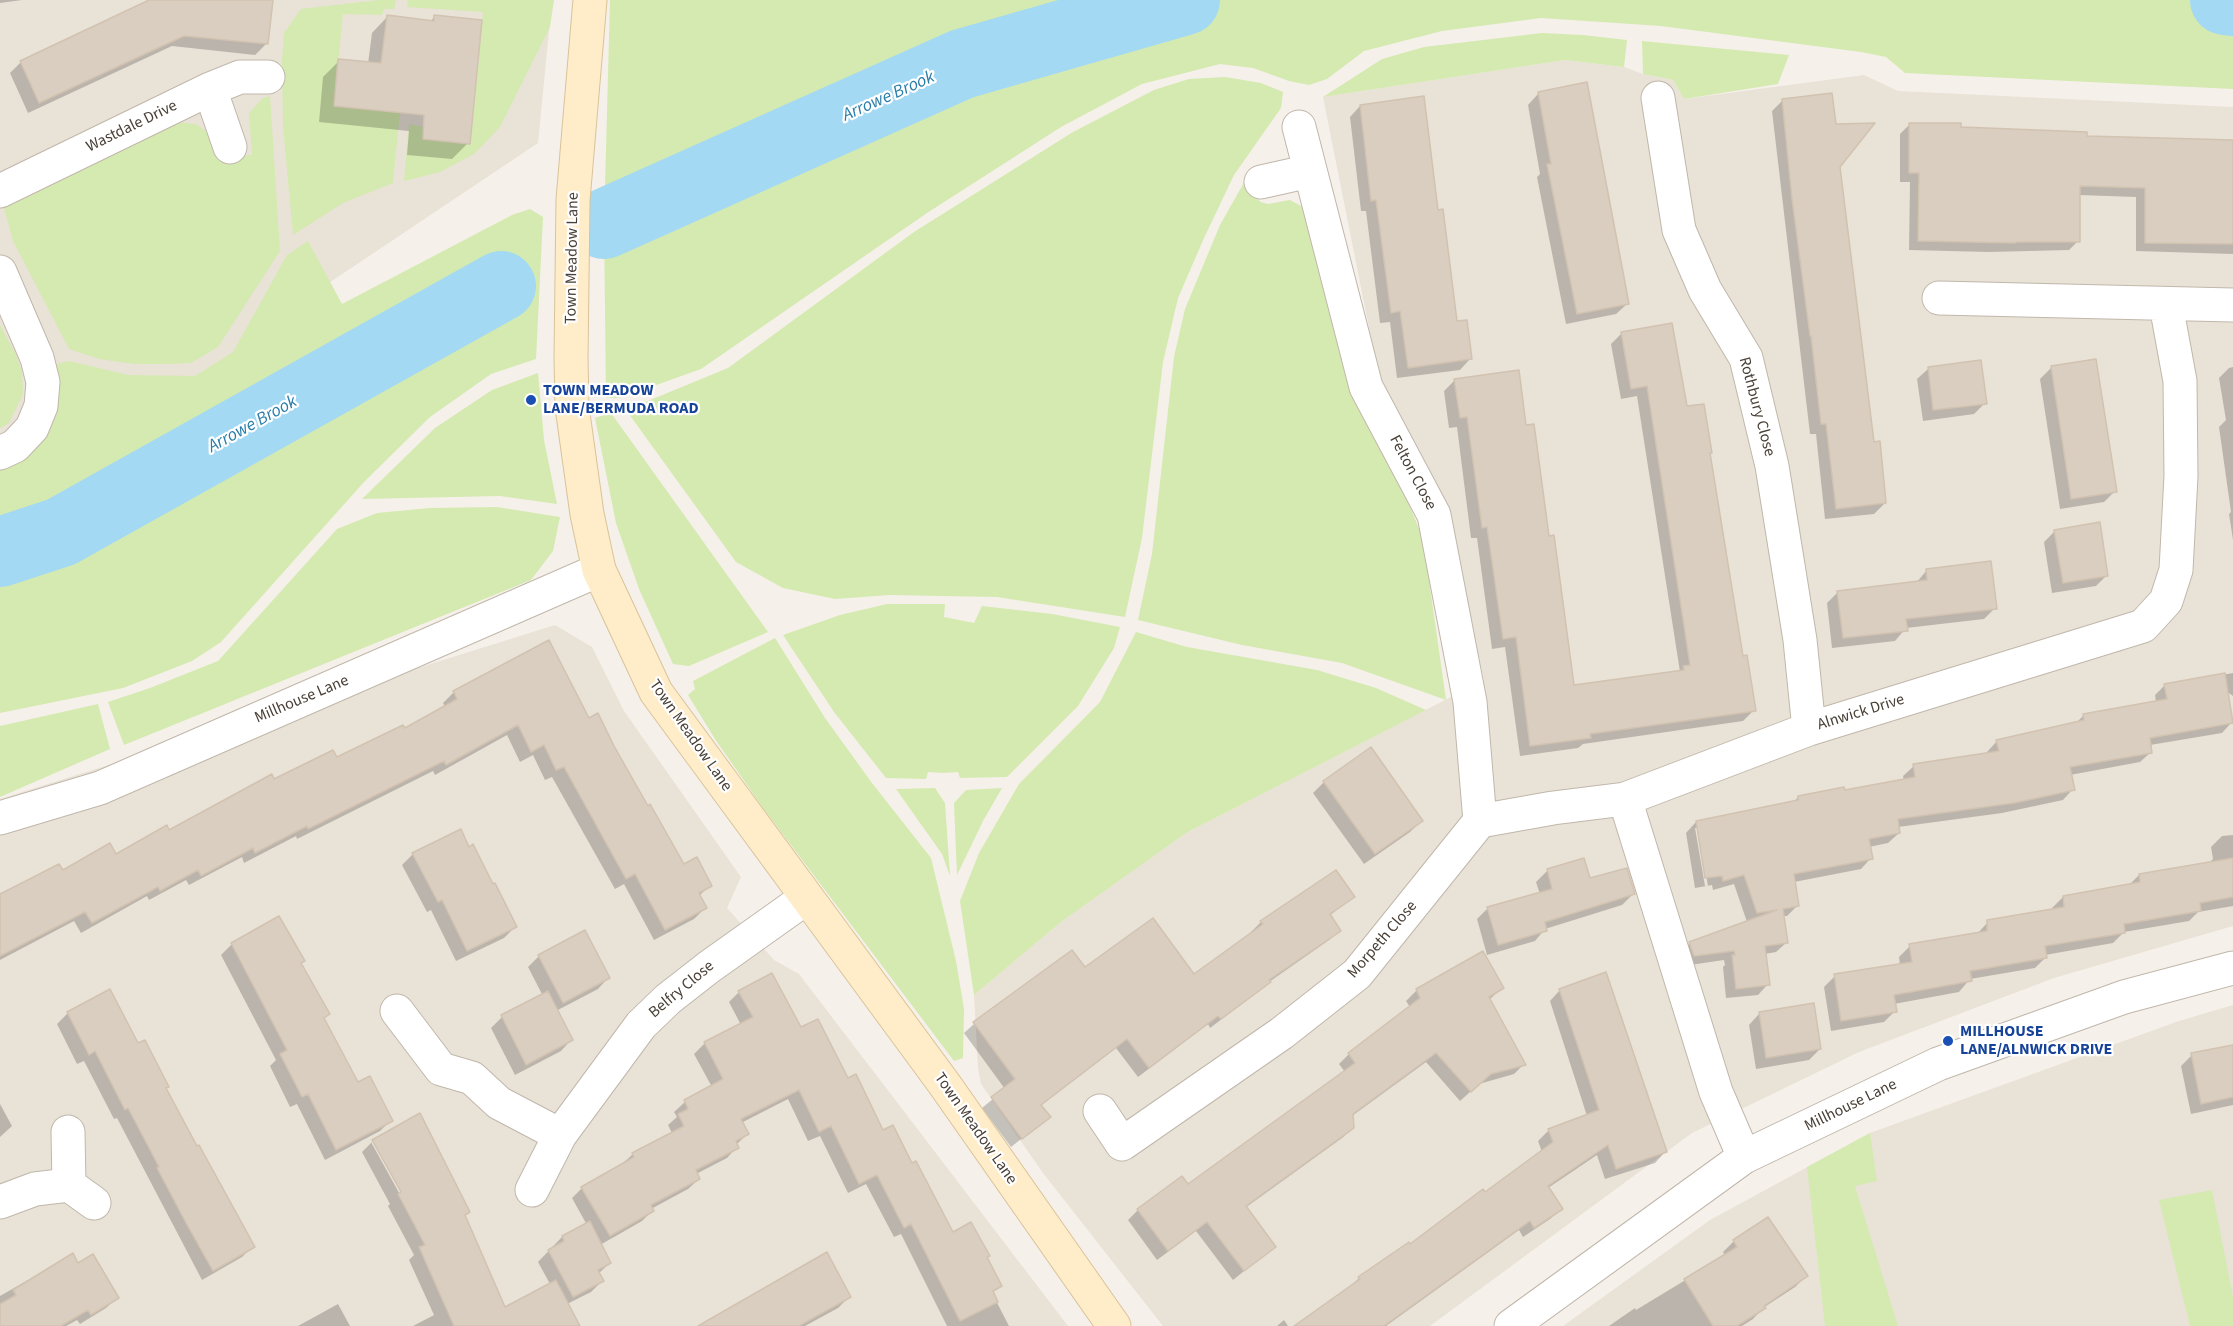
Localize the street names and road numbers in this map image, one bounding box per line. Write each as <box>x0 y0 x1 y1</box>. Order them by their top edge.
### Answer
street label: Wastdale Drive <box>83 97 181 157</box>
street label: Town Meadow Lane <box>562 192 584 324</box>
street label: Rothbury Close <box>1734 355 1778 459</box>
street label: Felton Close <box>1384 432 1440 514</box>
street label: Millhouse Lane <box>252 672 352 728</box>
street label: Town Meadow Lane <box>644 677 736 795</box>
street label: Alnwick Drive <box>1815 691 1907 735</box>
street label: Morpeth Close <box>1344 897 1422 983</box>
street label: Belfry Close <box>645 957 719 1023</box>
street label: Town Meadow Lane <box>929 1070 1021 1188</box>
street label: Millhouse Lane <box>1802 1075 1900 1137</box>

